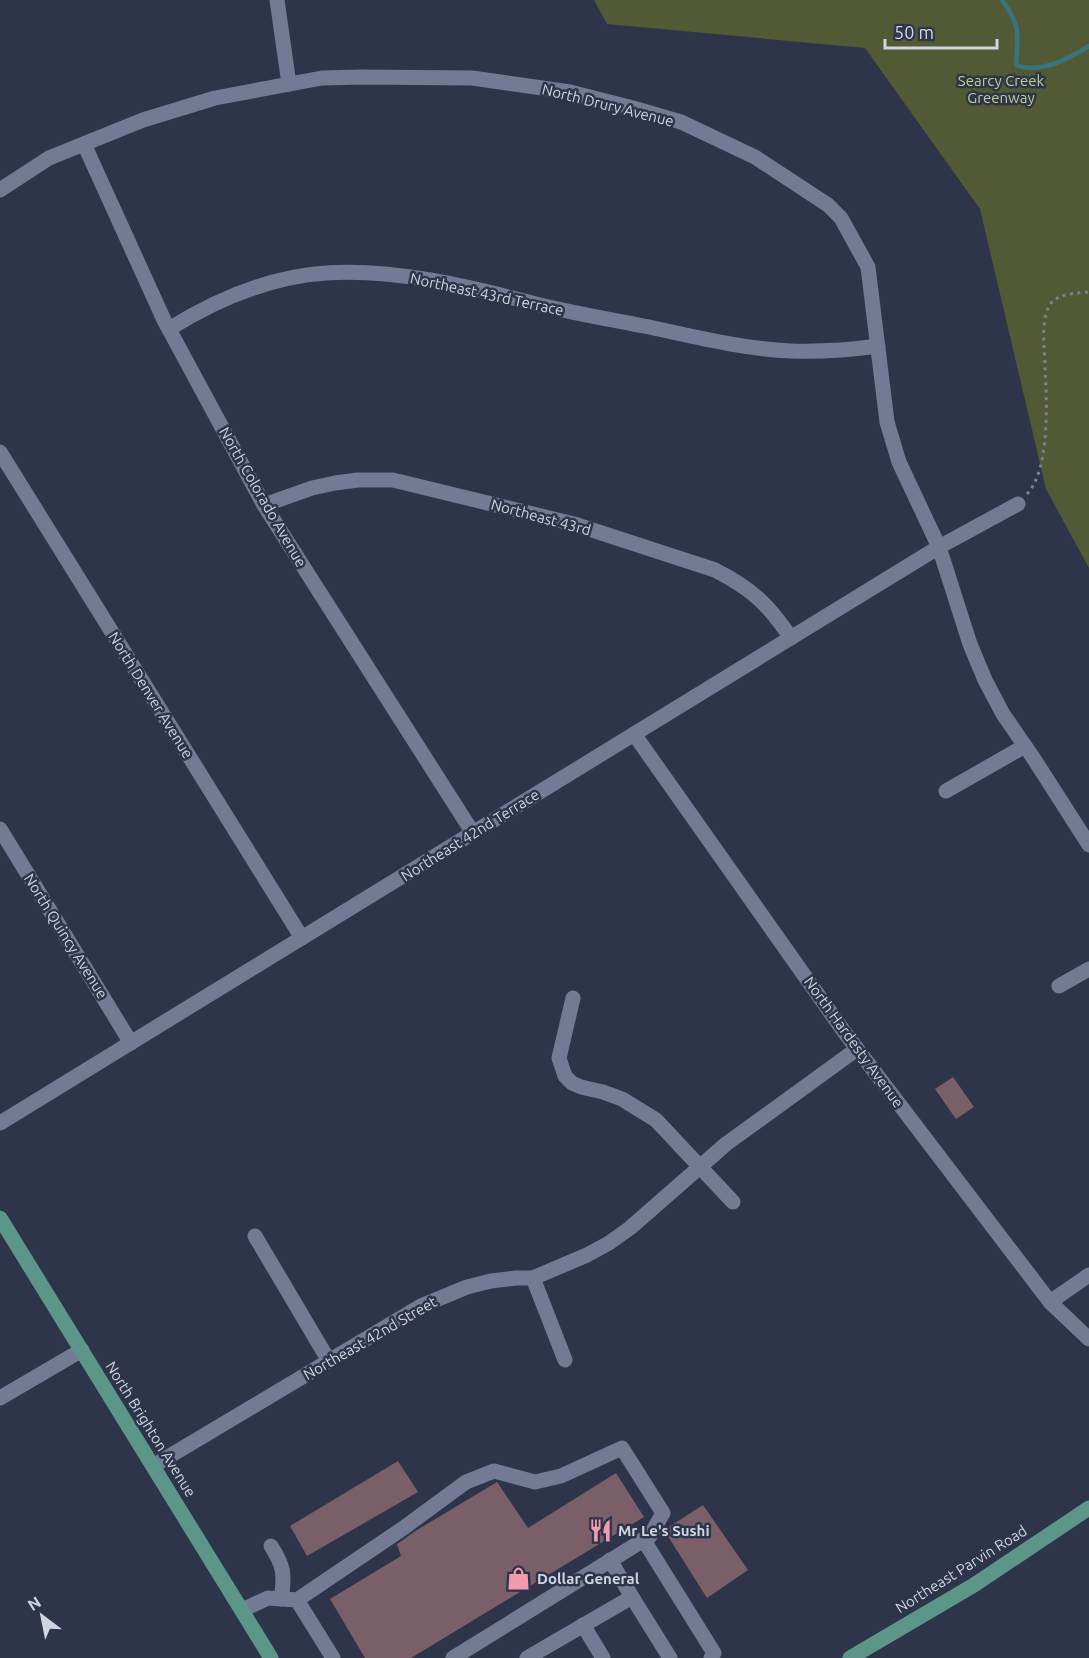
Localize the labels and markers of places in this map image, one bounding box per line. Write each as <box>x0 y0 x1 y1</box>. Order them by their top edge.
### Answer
restaurant icon: Mr Le's Sushi <box>587 1517 613 1543</box>
place label: Mr Le's Sushi <box>618 1522 710 1539</box>
shop icon: Dollar General <box>506 1565 532 1591</box>
place label: Dollar General <box>537 1570 640 1587</box>

